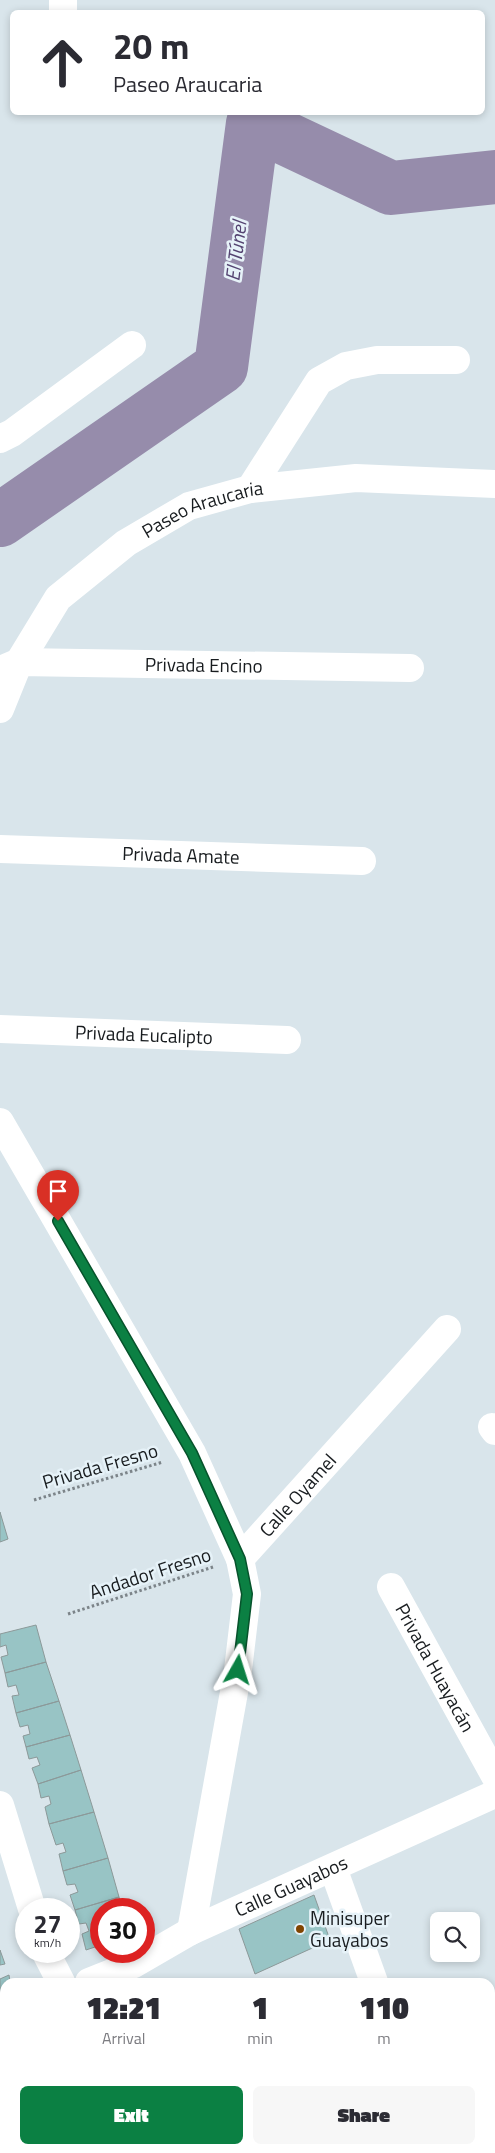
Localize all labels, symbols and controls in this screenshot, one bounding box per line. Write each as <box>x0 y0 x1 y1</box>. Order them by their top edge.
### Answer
text: 20 m <box>113 19 189 73</box>
icon: ahead <box>30 30 95 95</box>
text: Paseo Araucaria <box>113 67 262 101</box>
water label: El Túnel <box>216 216 255 283</box>
street label: Paseo Araucaria <box>136 473 265 545</box>
street label: Privada Encino <box>145 649 263 680</box>
street label: Privada Amate <box>122 838 240 871</box>
street label: Privada Eucalipto <box>74 1017 213 1051</box>
pin <box>37 1170 79 1221</box>
icon: arrive <box>44 1177 72 1205</box>
street label: Privada Fresno <box>39 1435 161 1496</box>
street label: Calle Oyamel <box>252 1447 343 1543</box>
street label: Andador Fresno <box>85 1539 215 1606</box>
street label: Privada Huayacán <box>389 1598 483 1737</box>
position arrow <box>211 1643 263 1695</box>
street label: Calle Guayabos <box>230 1847 352 1924</box>
speed limit sign: 30 <box>90 1898 155 1963</box>
place label: Minisuper Guayabos <box>310 1903 390 1954</box>
text: 27 <box>33 1905 62 1943</box>
map controls <box>430 1912 480 1962</box>
button: search <box>430 1912 480 1962</box>
marker: Minisuper Guayabos <box>294 1923 306 1935</box>
text: km/h <box>34 1933 61 1952</box>
text: 12:21 <box>86 1985 161 2031</box>
text: 1 <box>252 1985 268 2031</box>
text: 110 <box>359 1985 409 2031</box>
text: Arrival <box>102 2026 145 2050</box>
text: min <box>247 2026 273 2050</box>
text: m <box>377 2026 391 2050</box>
button: Exit <box>20 2086 243 2144</box>
button: Share <box>253 2086 475 2144</box>

